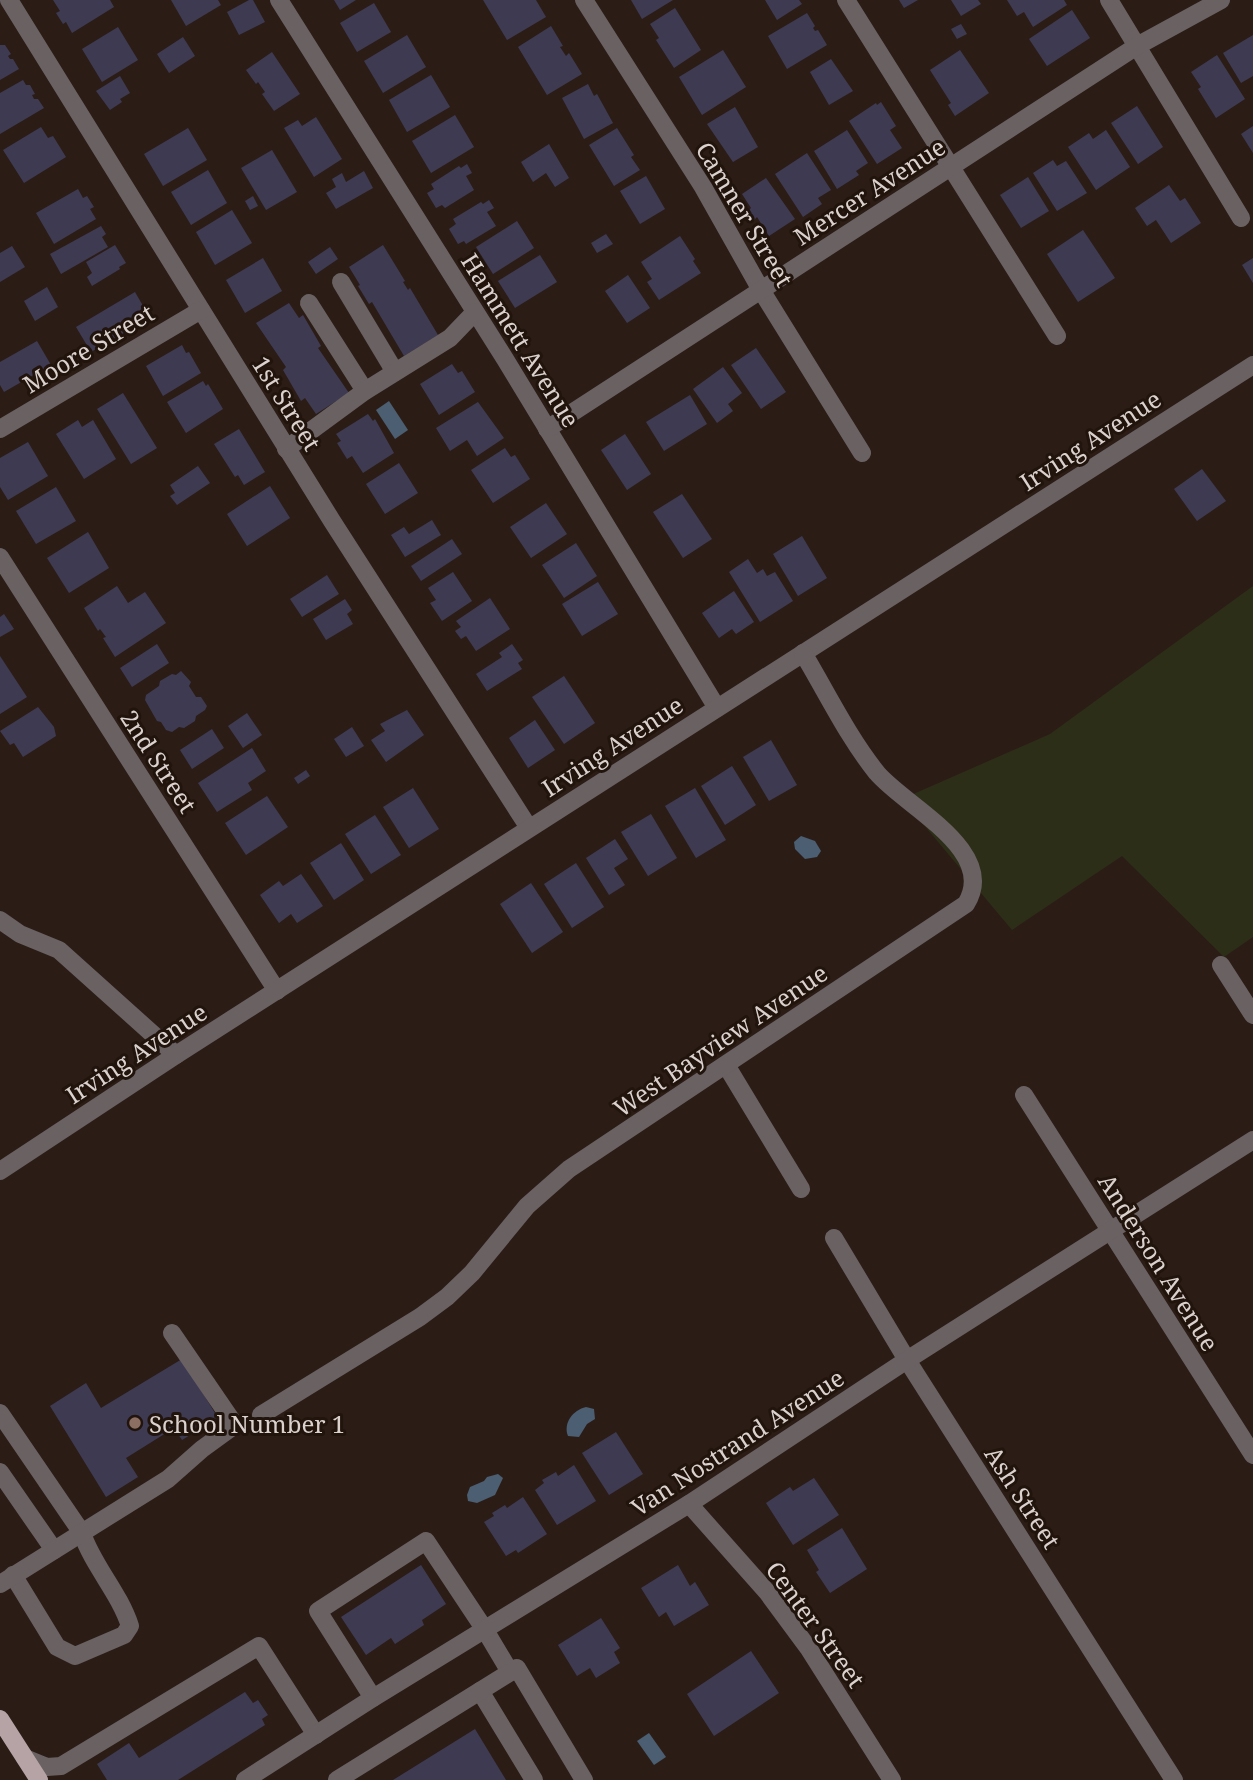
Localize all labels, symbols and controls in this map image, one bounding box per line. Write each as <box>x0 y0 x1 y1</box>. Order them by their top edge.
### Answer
street label: Mercer Avenue <box>787 130 951 252</box>
street label: Camner Street <box>689 135 801 293</box>
street label: Hammett Avenue <box>454 247 588 433</box>
street label: Moore Street <box>16 296 160 400</box>
street label: 1st Street <box>245 349 329 457</box>
street label: Irving Avenue <box>1013 382 1167 498</box>
street label: Irving Avenue <box>535 688 689 804</box>
street label: 2nd Street <box>113 703 205 819</box>
street label: West Bayview Avenue <box>607 956 833 1124</box>
street label: Irving Avenue <box>59 995 213 1111</box>
street label: Anderson Avenue <box>1091 1167 1227 1357</box>
street label: Van Nostrand Avenue <box>624 1361 850 1523</box>
place label: School Number 1 <box>149 1407 345 1440</box>
marker: School Number 1 <box>127 1415 143 1431</box>
street label: Ash Street <box>978 1439 1068 1555</box>
street label: Center Street <box>759 1554 873 1694</box>

